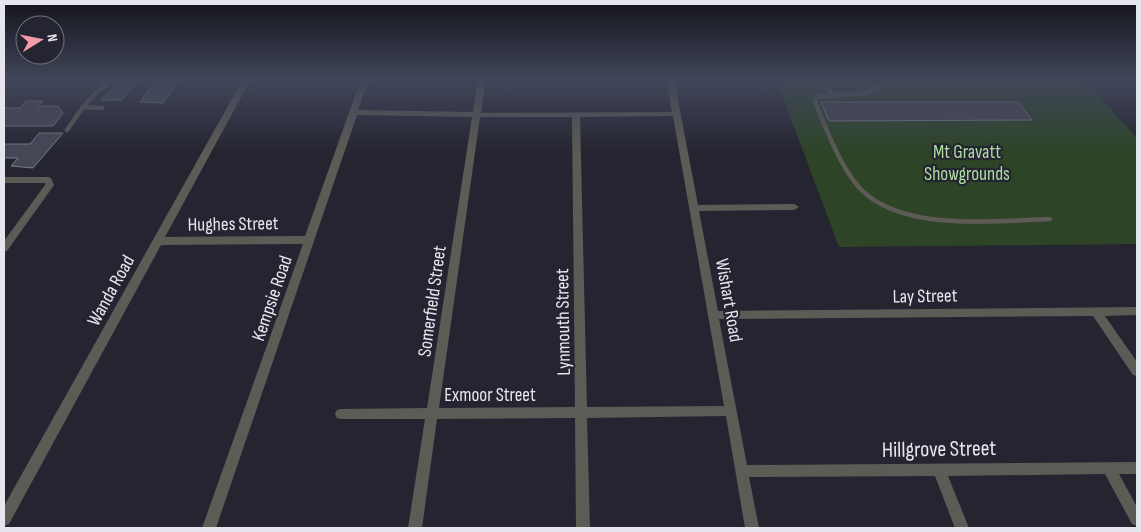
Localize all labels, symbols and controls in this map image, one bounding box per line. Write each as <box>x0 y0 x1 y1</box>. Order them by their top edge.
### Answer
north arrow <box>15 15 65 65</box>
text: N <box>43 33 61 43</box>
park label: Mt Gravatt Showgrounds <box>924 141 1010 186</box>
street label: Hughes Street <box>187 212 279 237</box>
street label: Somerfield Street <box>413 244 452 358</box>
street label: Wanda Road <box>83 251 140 330</box>
street label: Kempsie Road <box>247 253 298 344</box>
street label: Wishart Road <box>710 257 747 344</box>
street label: Lynmouth Street <box>551 268 576 376</box>
street label: Lay Street <box>892 284 958 309</box>
street label: Exmoor Street <box>444 384 536 407</box>
street label: Hillgrove Street <box>882 435 997 464</box>

